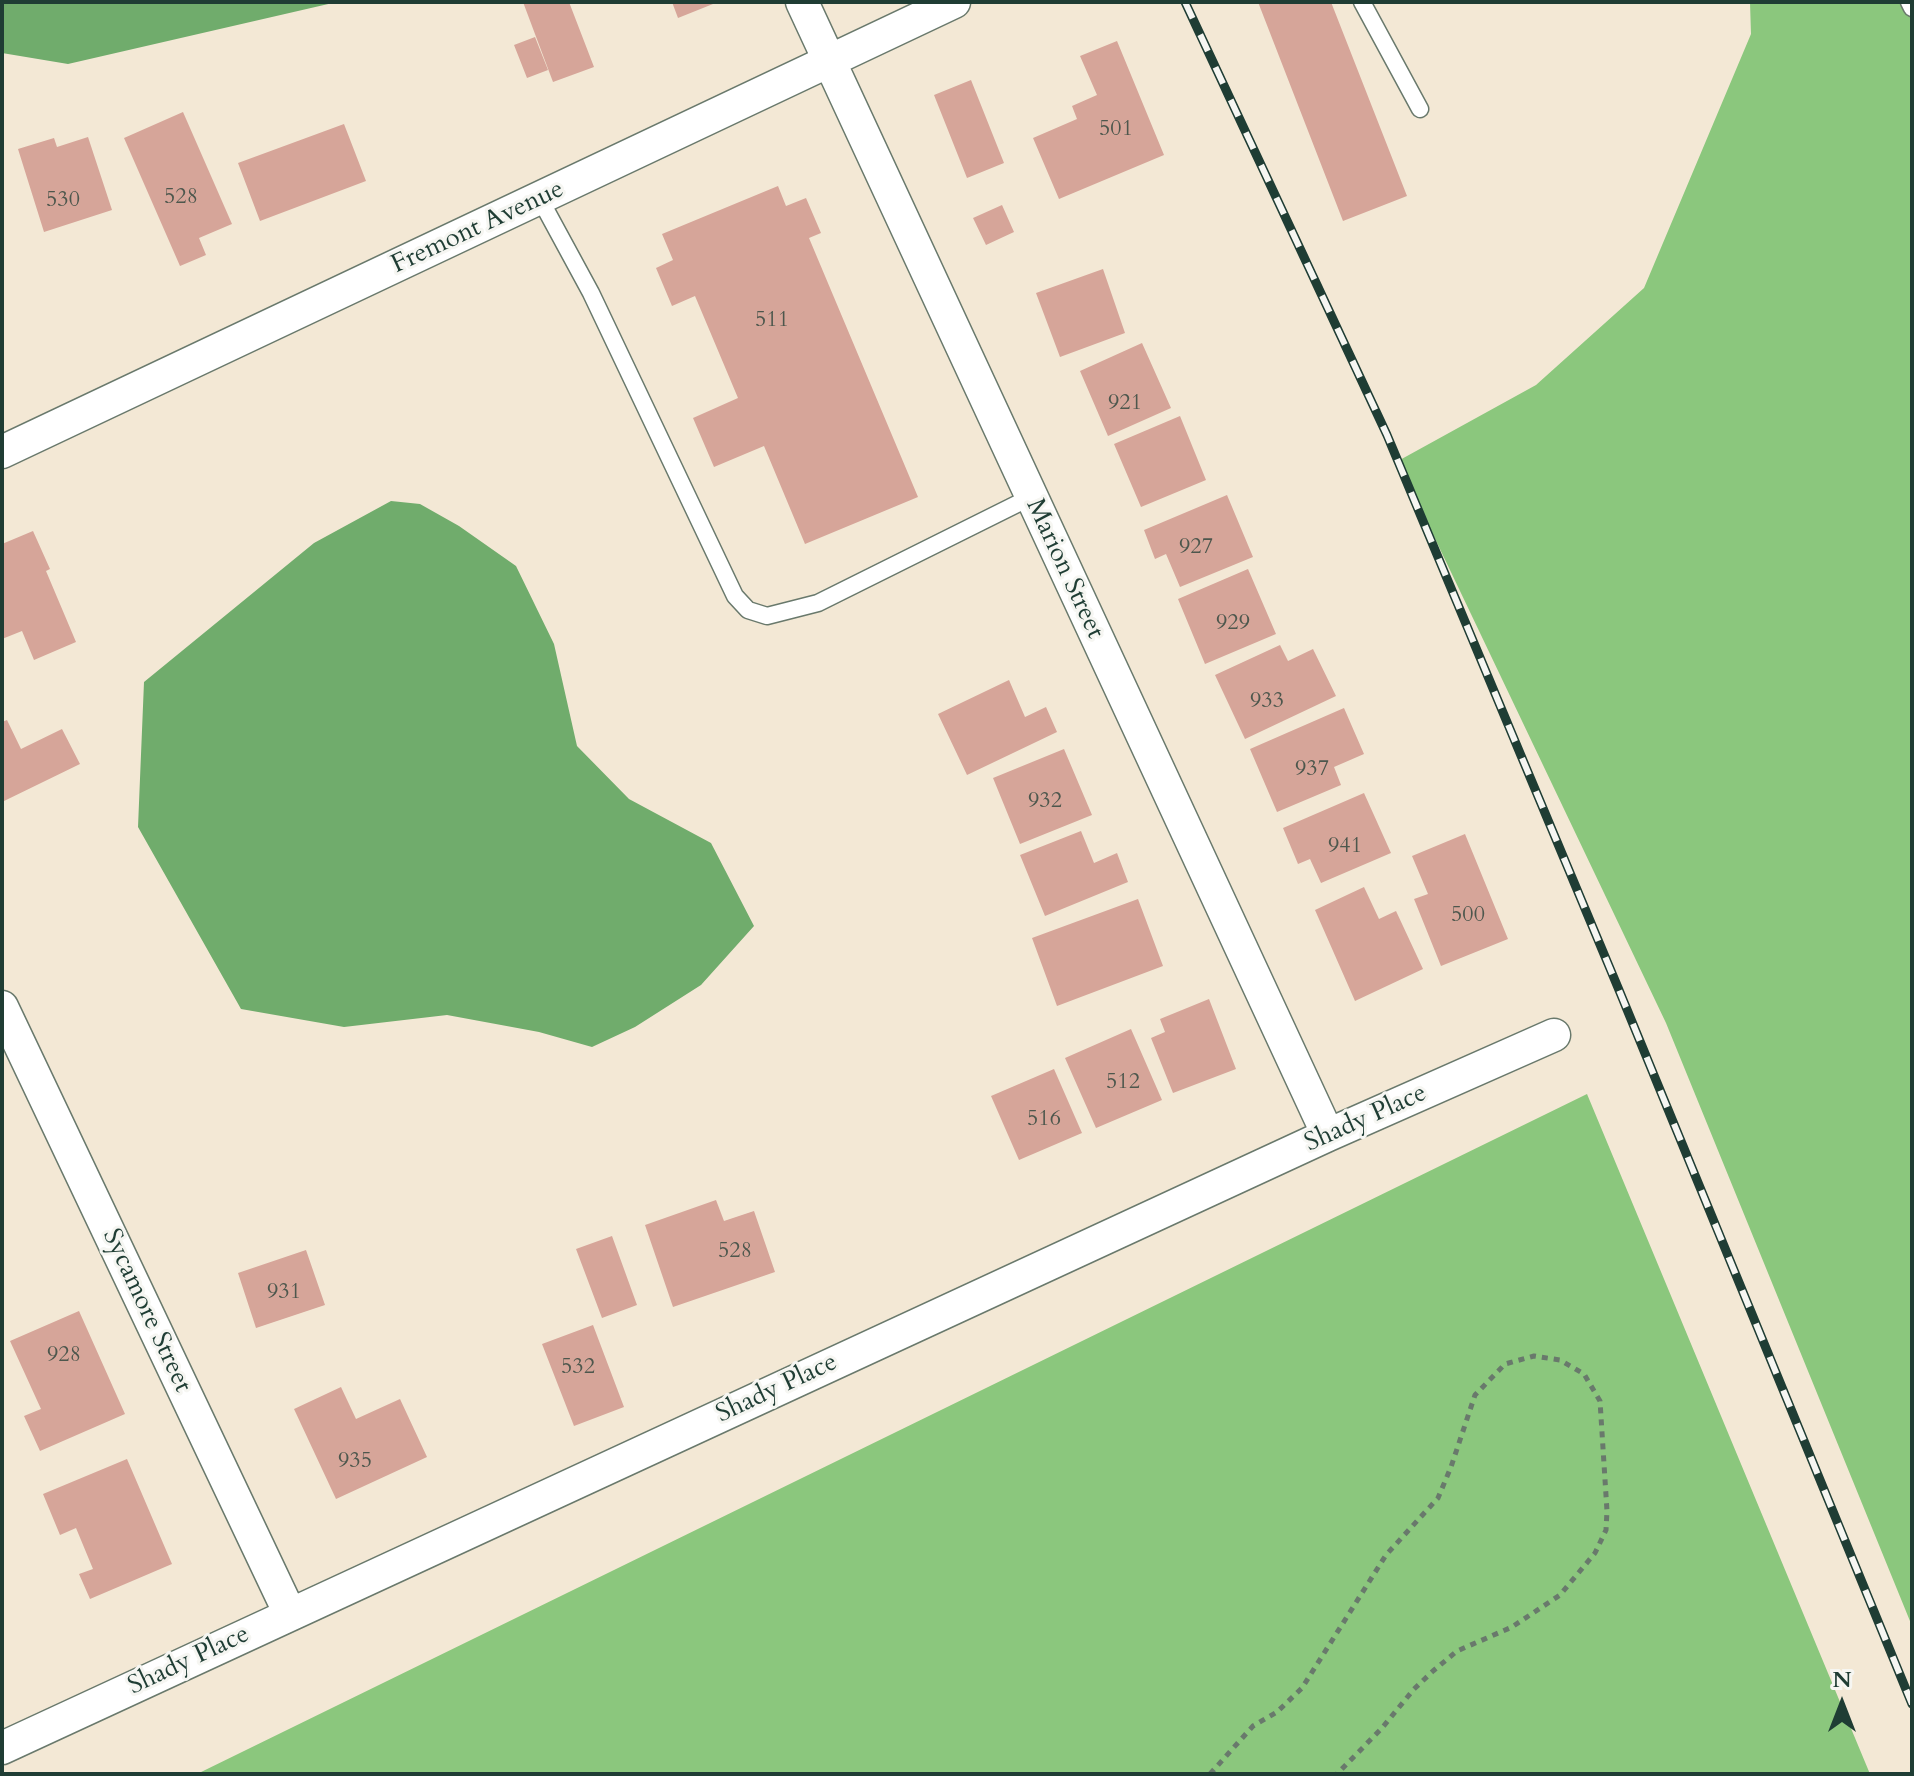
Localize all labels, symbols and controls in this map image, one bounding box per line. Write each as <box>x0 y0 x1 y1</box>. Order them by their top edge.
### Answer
house number: 501 <box>1099 117 1133 143</box>
street label: Fremont Avenue <box>387 174 569 282</box>
house number: 528 <box>164 185 198 211</box>
house number: 530 <box>46 188 80 214</box>
house number: 511 <box>755 308 789 334</box>
house number: 921 <box>1108 391 1142 417</box>
street label: Marion Street <box>1018 494 1110 644</box>
house number: 927 <box>1179 535 1213 561</box>
house number: 929 <box>1216 611 1250 637</box>
house number: 933 <box>1250 689 1284 715</box>
house number: 937 <box>1295 757 1329 783</box>
house number: 932 <box>1028 789 1062 815</box>
house number: 941 <box>1328 834 1362 860</box>
house number: 500 <box>1451 903 1485 929</box>
house number: 512 <box>1106 1070 1140 1096</box>
street label: Shady Place <box>1300 1078 1432 1160</box>
house number: 516 <box>1027 1107 1061 1133</box>
street label: Sycamore Street <box>95 1224 197 1398</box>
house number: 528 <box>718 1239 752 1265</box>
house number: 931 <box>267 1280 301 1306</box>
house number: 928 <box>47 1343 81 1369</box>
street label: Shady Place <box>712 1347 842 1431</box>
house number: 532 <box>561 1355 595 1381</box>
house number: 935 <box>338 1449 372 1475</box>
street label: Shady Place <box>124 1619 254 1703</box>
north arrow <box>1802 1664 1882 1744</box>
text: N <box>1832 1665 1852 1695</box>

